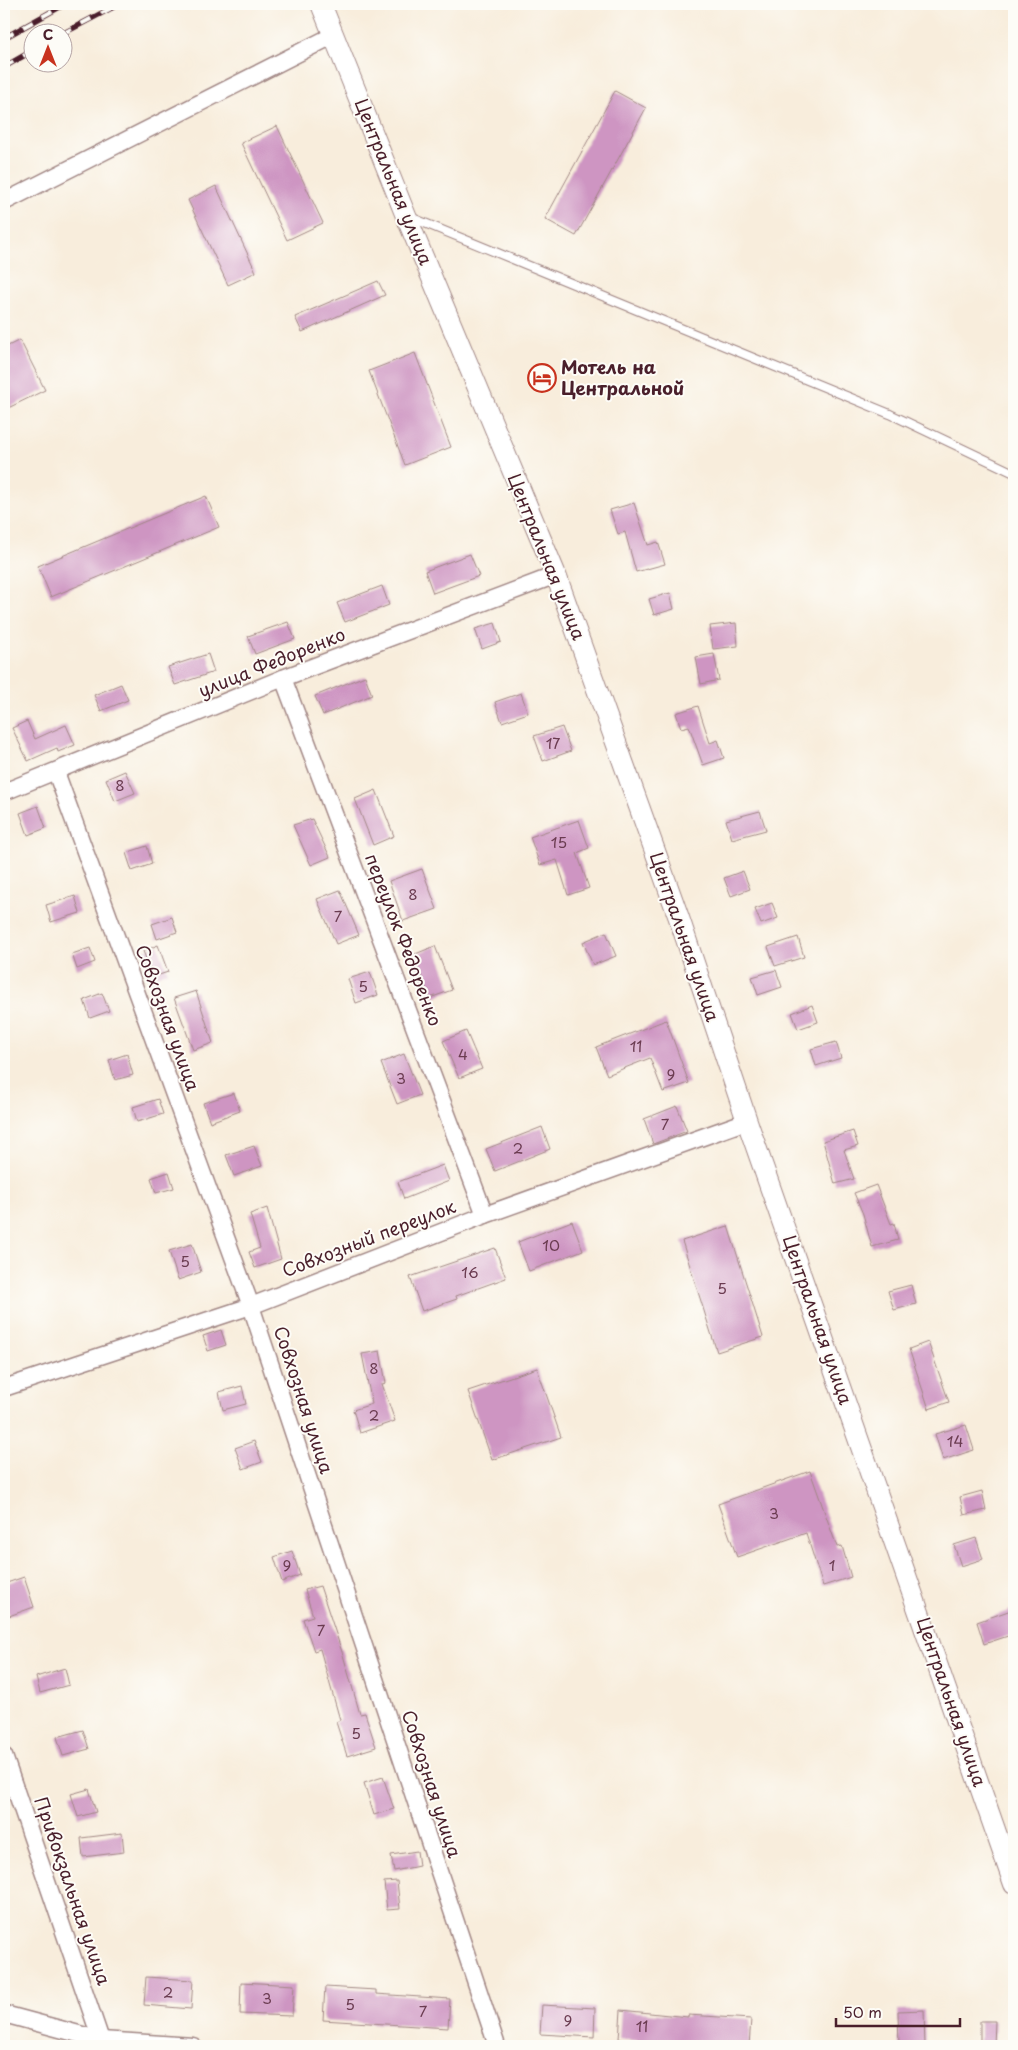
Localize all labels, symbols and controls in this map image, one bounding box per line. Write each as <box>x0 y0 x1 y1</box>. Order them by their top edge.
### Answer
north arrow <box>22 22 72 72</box>
text: С <box>43 24 53 45</box>
street label: Центральная улица <box>349 94 440 269</box>
place label: Мотель на Центральной <box>561 353 684 401</box>
hotel icon: Мотель на Центральной <box>527 363 557 393</box>
street label: Центральная улица <box>502 469 593 644</box>
street label: улица Федоренко <box>194 620 349 703</box>
house number: 17 <box>546 731 560 754</box>
house number: 8 <box>115 773 125 796</box>
house number: 15 <box>551 830 567 853</box>
street label: Центральная улица <box>644 848 727 1025</box>
street label: переулок Федоренко <box>359 849 450 1030</box>
house number: 8 <box>408 882 418 905</box>
house number: 7 <box>334 904 343 927</box>
street label: Совхозная улица <box>129 941 208 1095</box>
house number: 5 <box>358 974 368 997</box>
house number: 11 <box>630 1034 642 1057</box>
house number: 4 <box>458 1042 468 1065</box>
house number: 9 <box>667 1062 675 1085</box>
house number: 3 <box>396 1066 406 1089</box>
house number: 7 <box>661 1112 670 1135</box>
house number: 2 <box>513 1136 523 1159</box>
street label: Совхозный переулок <box>278 1192 459 1283</box>
street label: Центральная улица <box>777 1231 860 1408</box>
house number: 10 <box>542 1233 560 1256</box>
house number: 5 <box>180 1249 190 1272</box>
house number: 16 <box>461 1260 479 1283</box>
house number: 5 <box>717 1276 727 1299</box>
street label: Совхозная улица <box>268 1322 341 1477</box>
house number: 8 <box>369 1356 379 1379</box>
house number: 2 <box>369 1403 379 1426</box>
house number: 14 <box>947 1429 963 1452</box>
house number: 3 <box>769 1501 779 1524</box>
house number: 9 <box>283 1553 291 1576</box>
house number: 1 <box>829 1553 835 1576</box>
street label: Центральная улица <box>911 1613 994 1790</box>
house number: 7 <box>317 1618 326 1641</box>
street label: Совхозная улица <box>396 1706 469 1861</box>
house number: 5 <box>351 1721 361 1744</box>
street label: Привокзальная улица <box>28 1793 119 1989</box>
house number: 2 <box>163 1980 173 2003</box>
house number: 3 <box>262 1986 272 2009</box>
house number: 5 <box>345 1992 355 2015</box>
scale bar <box>836 1995 959 2027</box>
house number: 7 <box>419 1999 428 2022</box>
text: 50 m <box>843 2000 882 2023</box>
house number: 9 <box>564 2008 572 2031</box>
house number: 11 <box>636 2014 648 2037</box>

